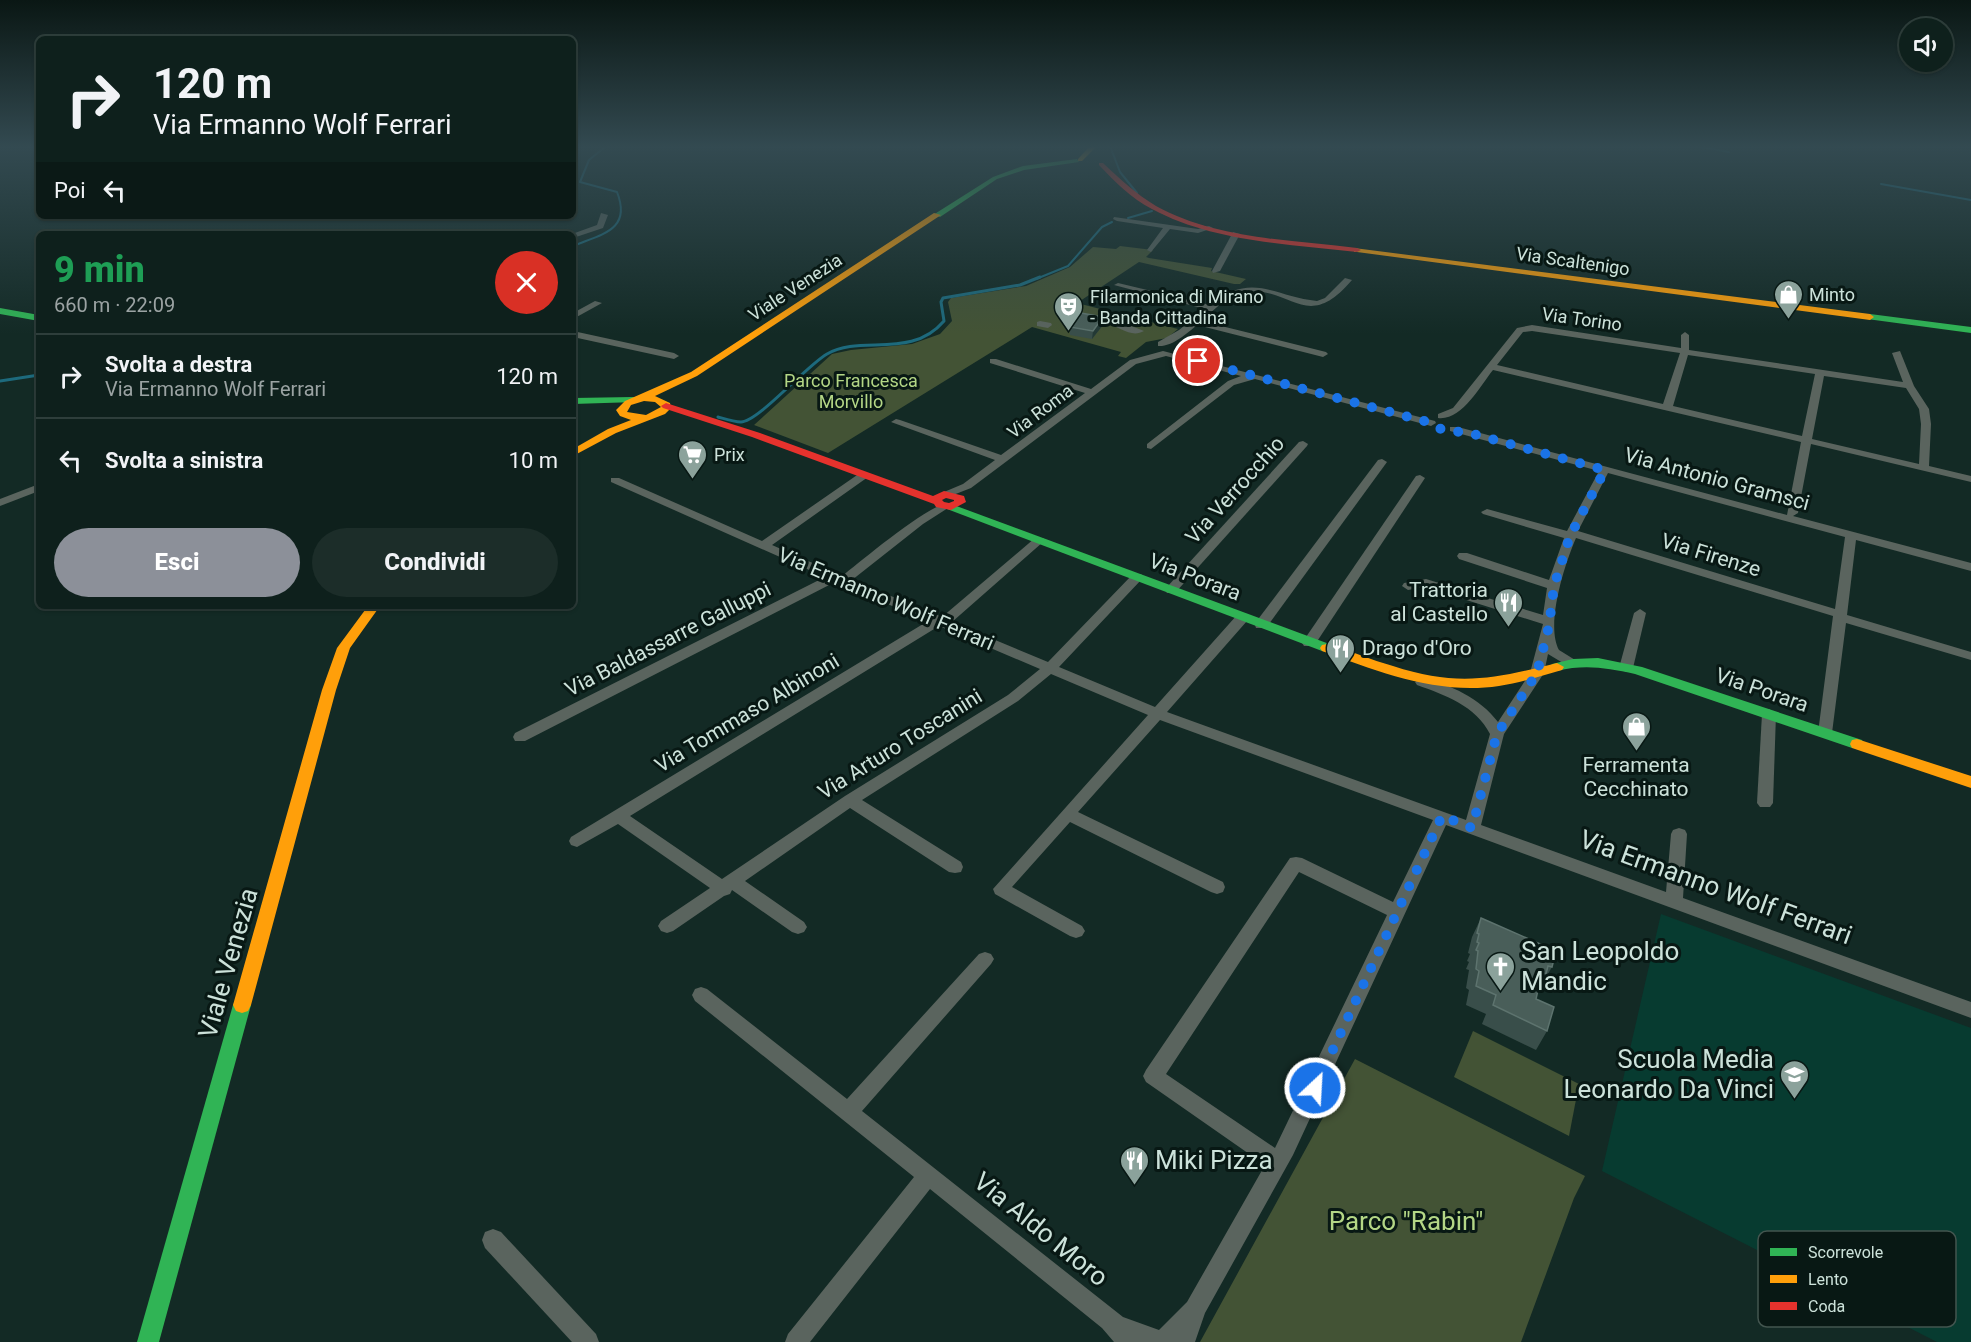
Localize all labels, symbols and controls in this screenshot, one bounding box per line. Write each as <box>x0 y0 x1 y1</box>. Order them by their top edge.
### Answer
map controls <box>1899 18 1953 72</box>
button: sound <box>1899 18 1953 72</box>
text: 120 m <box>153 59 272 108</box>
icon: right <box>54 60 132 138</box>
text: Via Ermanno Wolf Ferrari <box>153 109 452 141</box>
icon: left <box>98 174 131 207</box>
text: Poi <box>54 178 86 203</box>
street label: Via Scaltenigo <box>1515 243 1631 279</box>
text: 9 min <box>54 249 145 291</box>
street label: Viale Venezia <box>744 249 846 325</box>
button: close <box>495 251 558 314</box>
shop icon: Minto <box>1772 278 1804 320</box>
place label: Minto <box>1809 284 1855 305</box>
place label: Filarmonica di Mirano - Banda Cittadina <box>1090 286 1263 328</box>
theatre icon: Filarmonica di Mirano - Banda Cittadina <box>1053 290 1085 332</box>
text: 660 m · 22:09 <box>54 293 175 317</box>
street label: Via Torino <box>1541 303 1623 335</box>
pin <box>1172 335 1223 386</box>
icon: arrive <box>1181 344 1214 377</box>
text: Svolta a destra <box>105 352 252 377</box>
icon: right <box>54 360 87 393</box>
text: 120 m <box>496 364 558 389</box>
park label: Parco Francesca Morvillo <box>784 370 918 412</box>
text: Via Ermanno Wolf Ferrari <box>105 377 326 401</box>
street label: Via Roma <box>1003 379 1077 443</box>
street label: Via Verrocchio <box>1181 431 1289 548</box>
supermarket icon: Prix <box>677 438 709 480</box>
street label: Via Antonio Gramsci <box>1622 443 1812 515</box>
icon: left <box>54 444 87 477</box>
place label: Prix <box>714 444 745 465</box>
text: Svolta a sinistra <box>105 448 263 473</box>
text: 10 m <box>509 448 558 473</box>
button: Esci <box>54 528 300 597</box>
button: Condividi <box>312 528 558 597</box>
street label: Via Firenze <box>1658 528 1764 582</box>
street label: Via Ermanno Wolf Ferrari <box>774 543 998 655</box>
street label: Via Porara <box>1146 549 1244 605</box>
street label: Via Baldassarre Galluppi <box>561 577 775 701</box>
place label: Trattoria al Castello <box>1390 578 1488 626</box>
restaurant icon: Trattoria al Castello <box>1493 586 1525 628</box>
restaurant icon: Drago d'Oro <box>1325 632 1357 674</box>
place label: Drago d'Oro <box>1362 636 1472 660</box>
street label: Via Tommaso Albinoni <box>651 649 843 777</box>
street label: Via Porara <box>1712 663 1812 717</box>
street label: Via Arturo Toscanini <box>814 684 986 804</box>
shop icon: Ferramenta Cecchinato <box>1620 710 1652 752</box>
place label: Ferramenta Cecchinato <box>1582 753 1690 801</box>
street label: Via Ermanno Wolf Ferrari <box>1576 824 1856 950</box>
street label: Viale Venezia <box>192 884 264 1042</box>
place label: San Leopoldo Mandic <box>1521 936 1679 996</box>
church icon: San Leopoldo Mandic <box>1484 950 1516 992</box>
place label: Scuola Media Leonardo Da Vinci <box>1564 1044 1774 1104</box>
position arrow <box>1283 1056 1347 1120</box>
school or university icon: Scuola Media Leonardo Da Vinci <box>1779 1058 1811 1100</box>
restaurant icon: Miki Pizza <box>1118 1144 1150 1186</box>
place label: Miki Pizza <box>1155 1145 1273 1175</box>
street label: Via Aldo Moro <box>968 1166 1114 1292</box>
park label: Parco "Rabin" <box>1329 1206 1483 1236</box>
legend <box>1758 1231 1956 1327</box>
text: Scorrevole <box>1808 1243 1883 1262</box>
text: Lento <box>1808 1270 1848 1289</box>
text: Coda <box>1808 1297 1845 1316</box>

